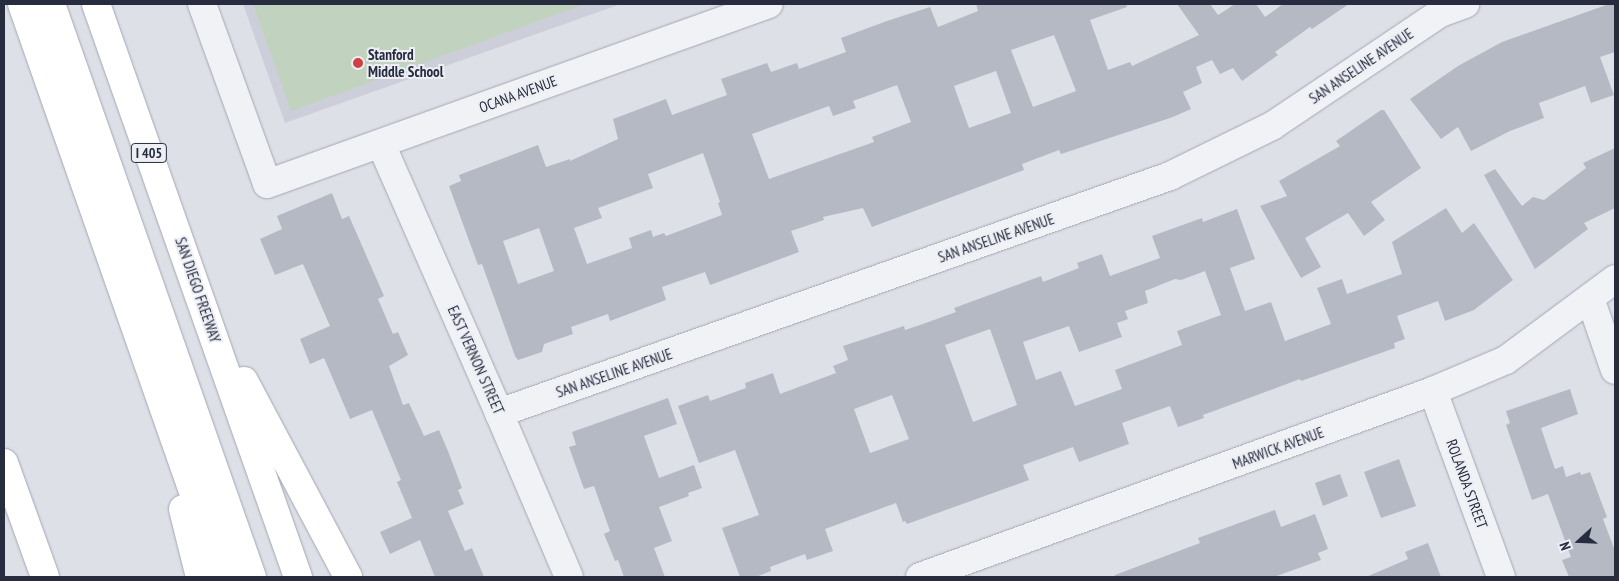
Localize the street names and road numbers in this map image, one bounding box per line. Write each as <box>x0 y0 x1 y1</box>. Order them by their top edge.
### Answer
street label: SAN ANSELINE AVENUE <box>1305 24 1417 108</box>
street label: OCANA AVENUE <box>476 71 560 117</box>
road number: I 405 <box>130 142 168 164</box>
street label: SAN ANSELINE AVENUE <box>935 210 1057 266</box>
street label: SAN DIEGO FREEWAY <box>172 235 224 345</box>
street label: EAST VERNON STREET <box>444 302 508 418</box>
street label: SAN ANSELINE AVENUE <box>553 345 675 401</box>
street label: MARWICK AVENUE <box>1230 423 1326 473</box>
street label: ROLANDA STREET <box>1442 437 1492 531</box>

